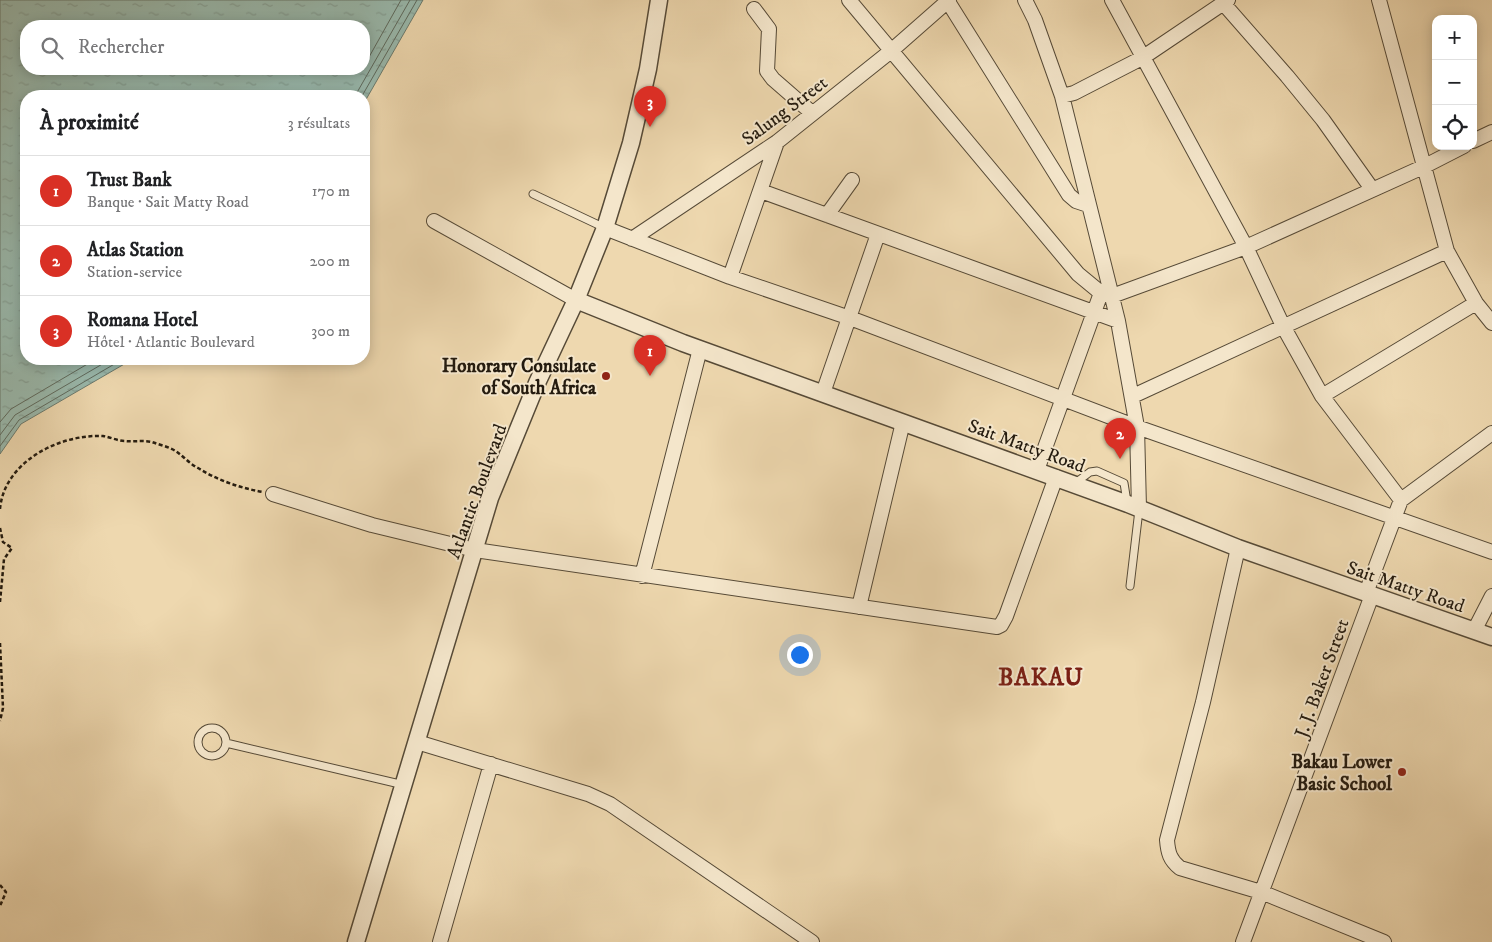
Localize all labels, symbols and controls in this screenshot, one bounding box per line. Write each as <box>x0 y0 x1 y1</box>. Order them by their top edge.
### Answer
map controls <box>1432 15 1477 150</box>
button: + <box>1432 15 1477 60</box>
search box <box>20 20 370 75</box>
icon: search <box>38 34 66 62</box>
text: Rechercher <box>78 36 164 59</box>
button: − <box>1432 60 1477 105</box>
street label: Salung Street <box>738 72 832 151</box>
pin: 3 <box>634 86 666 127</box>
button: locate <box>1432 105 1477 150</box>
text: À proximité <box>40 110 139 136</box>
text: 3 résultats <box>288 113 350 133</box>
text: Trust Bank <box>87 169 172 192</box>
text: 1 <box>53 181 59 201</box>
text: 170 m <box>312 181 350 201</box>
text: Banque · Sait Matty Road <box>87 192 249 212</box>
text: Atlas Station <box>87 239 184 262</box>
text: 2 <box>52 251 60 271</box>
text: 200 m <box>309 251 350 271</box>
text: Station-service <box>87 262 182 282</box>
text: Romana Hotel <box>87 309 198 332</box>
text: 3 <box>53 321 59 341</box>
text: 300 m <box>311 321 350 341</box>
text: Hôtel · Atlantic Boulevard <box>87 332 255 352</box>
pin: 1 <box>634 335 666 376</box>
place label: Honorary Consulate of South Africa <box>442 355 597 400</box>
marker: Honorary Consulate of South Africa <box>600 370 612 382</box>
street label: Sait Matty Road <box>965 415 1089 478</box>
pin: 2 <box>1104 418 1136 459</box>
street label: Atlantic Boulevard <box>442 420 513 562</box>
street label: Sait Matty Road <box>1344 557 1468 618</box>
street label: J. J. Baker Street <box>1290 616 1355 743</box>
your location <box>787 642 813 668</box>
district label: BAKAU <box>998 663 1084 693</box>
place label: Bakau Lower Basic School <box>1291 751 1393 796</box>
marker: Bakau Lower Basic School <box>1396 766 1408 778</box>

